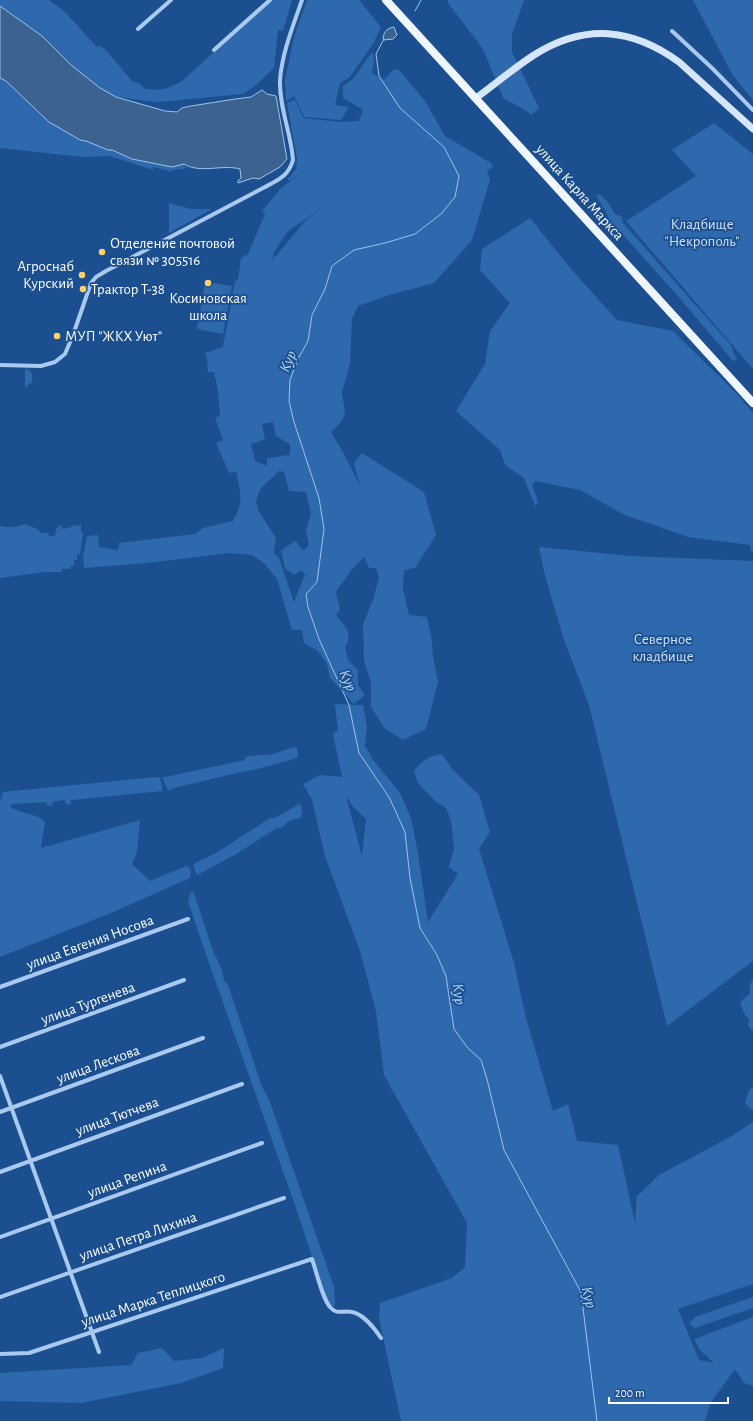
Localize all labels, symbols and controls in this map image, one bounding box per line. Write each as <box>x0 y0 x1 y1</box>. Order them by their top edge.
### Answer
street label: улица Карла Маркса <box>532 141 627 243</box>
park label: Кладбище "Некрополь" <box>665 217 739 249</box>
place label: Отделение почтовой связи № 305516 <box>110 236 235 268</box>
marker: Отделение почтовой связи № 305516 <box>97 247 107 257</box>
place label: Агроснаб Курский <box>17 259 74 291</box>
marker: Агроснаб Курский <box>77 270 87 280</box>
marker: Косиновская школа <box>203 278 213 288</box>
place label: Трактор Т-38 <box>91 282 165 297</box>
marker: Трактор Т-38 <box>78 284 88 294</box>
place label: Косиновская школа <box>169 291 247 323</box>
place label: МУП "ЖКХ Уют" <box>65 329 162 344</box>
marker: МУП "ЖКХ Уют" <box>52 331 62 341</box>
water label: Кур <box>276 348 300 375</box>
park label: Северное кладбище <box>632 632 694 664</box>
water label: Кур <box>335 667 360 694</box>
street label: улица Евгения Носова <box>24 912 156 973</box>
street label: улица Тургенева <box>38 980 137 1028</box>
water label: Кур <box>448 982 469 1006</box>
street label: улица Лескова <box>54 1042 142 1087</box>
street label: улица Тютчева <box>73 1094 161 1139</box>
street label: улица Репина <box>85 1158 169 1201</box>
street label: улица Петра Лихина <box>77 1209 199 1264</box>
street label: улица Марка Теплицкого <box>79 1269 227 1330</box>
water label: Кур <box>578 1285 599 1310</box>
scale bar <box>609 1379 728 1405</box>
text: 200 m <box>615 1387 645 1399</box>

